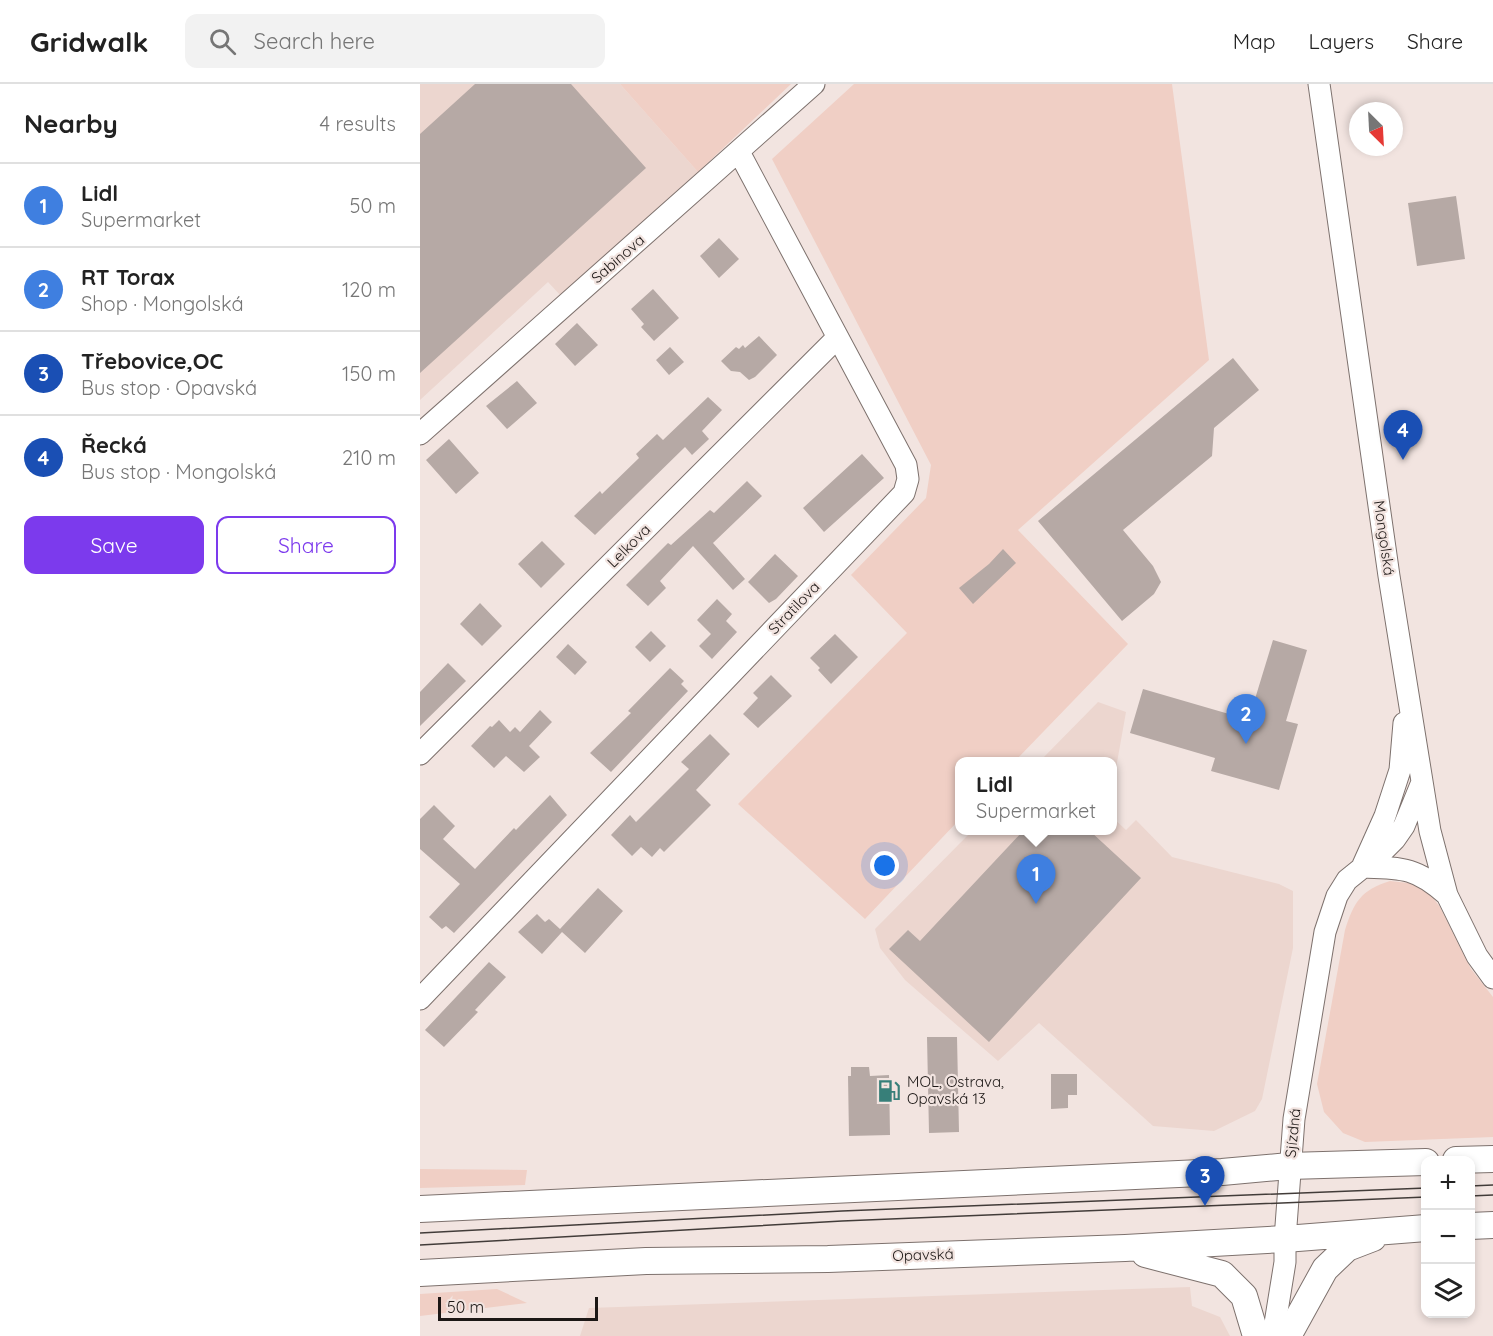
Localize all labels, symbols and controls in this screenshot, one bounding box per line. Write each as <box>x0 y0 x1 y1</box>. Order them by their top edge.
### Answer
search box <box>185 14 605 68</box>
text: Gridwalk <box>30 24 149 59</box>
icon: search <box>206 25 239 58</box>
text: Search here <box>254 27 375 55</box>
text: Map <box>1233 28 1276 54</box>
text: Layers <box>1309 28 1374 54</box>
text: Share <box>1407 28 1463 54</box>
north arrow <box>1349 102 1403 156</box>
text: Nearby <box>24 107 118 140</box>
text: 4 results <box>320 111 396 136</box>
text: Lidl <box>81 179 118 207</box>
text: 1 <box>40 193 47 218</box>
text: 50 m <box>350 193 396 218</box>
text: Supermarket <box>81 207 201 232</box>
street label: Sabinova <box>587 230 648 287</box>
text: RT Torax <box>81 263 174 291</box>
text: 2 <box>38 277 49 302</box>
text: 120 m <box>342 277 396 302</box>
text: Shop · Mongolská <box>81 291 244 316</box>
text: Třebovice,OC <box>81 347 223 375</box>
text: 3 <box>38 361 49 386</box>
text: 150 m <box>342 361 396 386</box>
text: Bus stop · Opavská <box>81 375 257 400</box>
pin: 4 <box>1384 410 1422 460</box>
text: Řecká <box>81 431 147 459</box>
text: 4 <box>38 445 49 470</box>
text: 210 m <box>342 445 396 470</box>
text: Bus stop · Mongolská <box>81 459 276 484</box>
street label: Mongolská <box>1370 499 1399 577</box>
button: Save <box>24 516 204 574</box>
button: Share <box>216 516 396 574</box>
street label: Lelkova <box>603 520 654 571</box>
street label: Stratilova <box>764 577 823 638</box>
pin: 2 <box>1226 694 1266 744</box>
popup <box>955 757 1117 835</box>
text: Lidl <box>976 770 1013 798</box>
text: Supermarket <box>976 798 1096 823</box>
your location <box>870 851 899 880</box>
pin: 1 <box>1016 854 1056 904</box>
place label: MOL, Ostrava, Opavská 13 <box>907 1072 1004 1108</box>
fuel station icon: MOL, Ostrava, Opavská 13 <box>876 1078 902 1104</box>
street label: Sjízdná <box>1280 1107 1305 1159</box>
pin: 3 <box>1186 1156 1224 1206</box>
map controls <box>1421 1156 1475 1318</box>
button: + <box>1421 1156 1475 1210</box>
button: − <box>1421 1210 1475 1264</box>
street label: Opavská <box>892 1244 954 1265</box>
button: layers <box>1421 1264 1475 1318</box>
scale bar <box>438 1294 598 1322</box>
text: 50 m <box>447 1297 484 1317</box>

